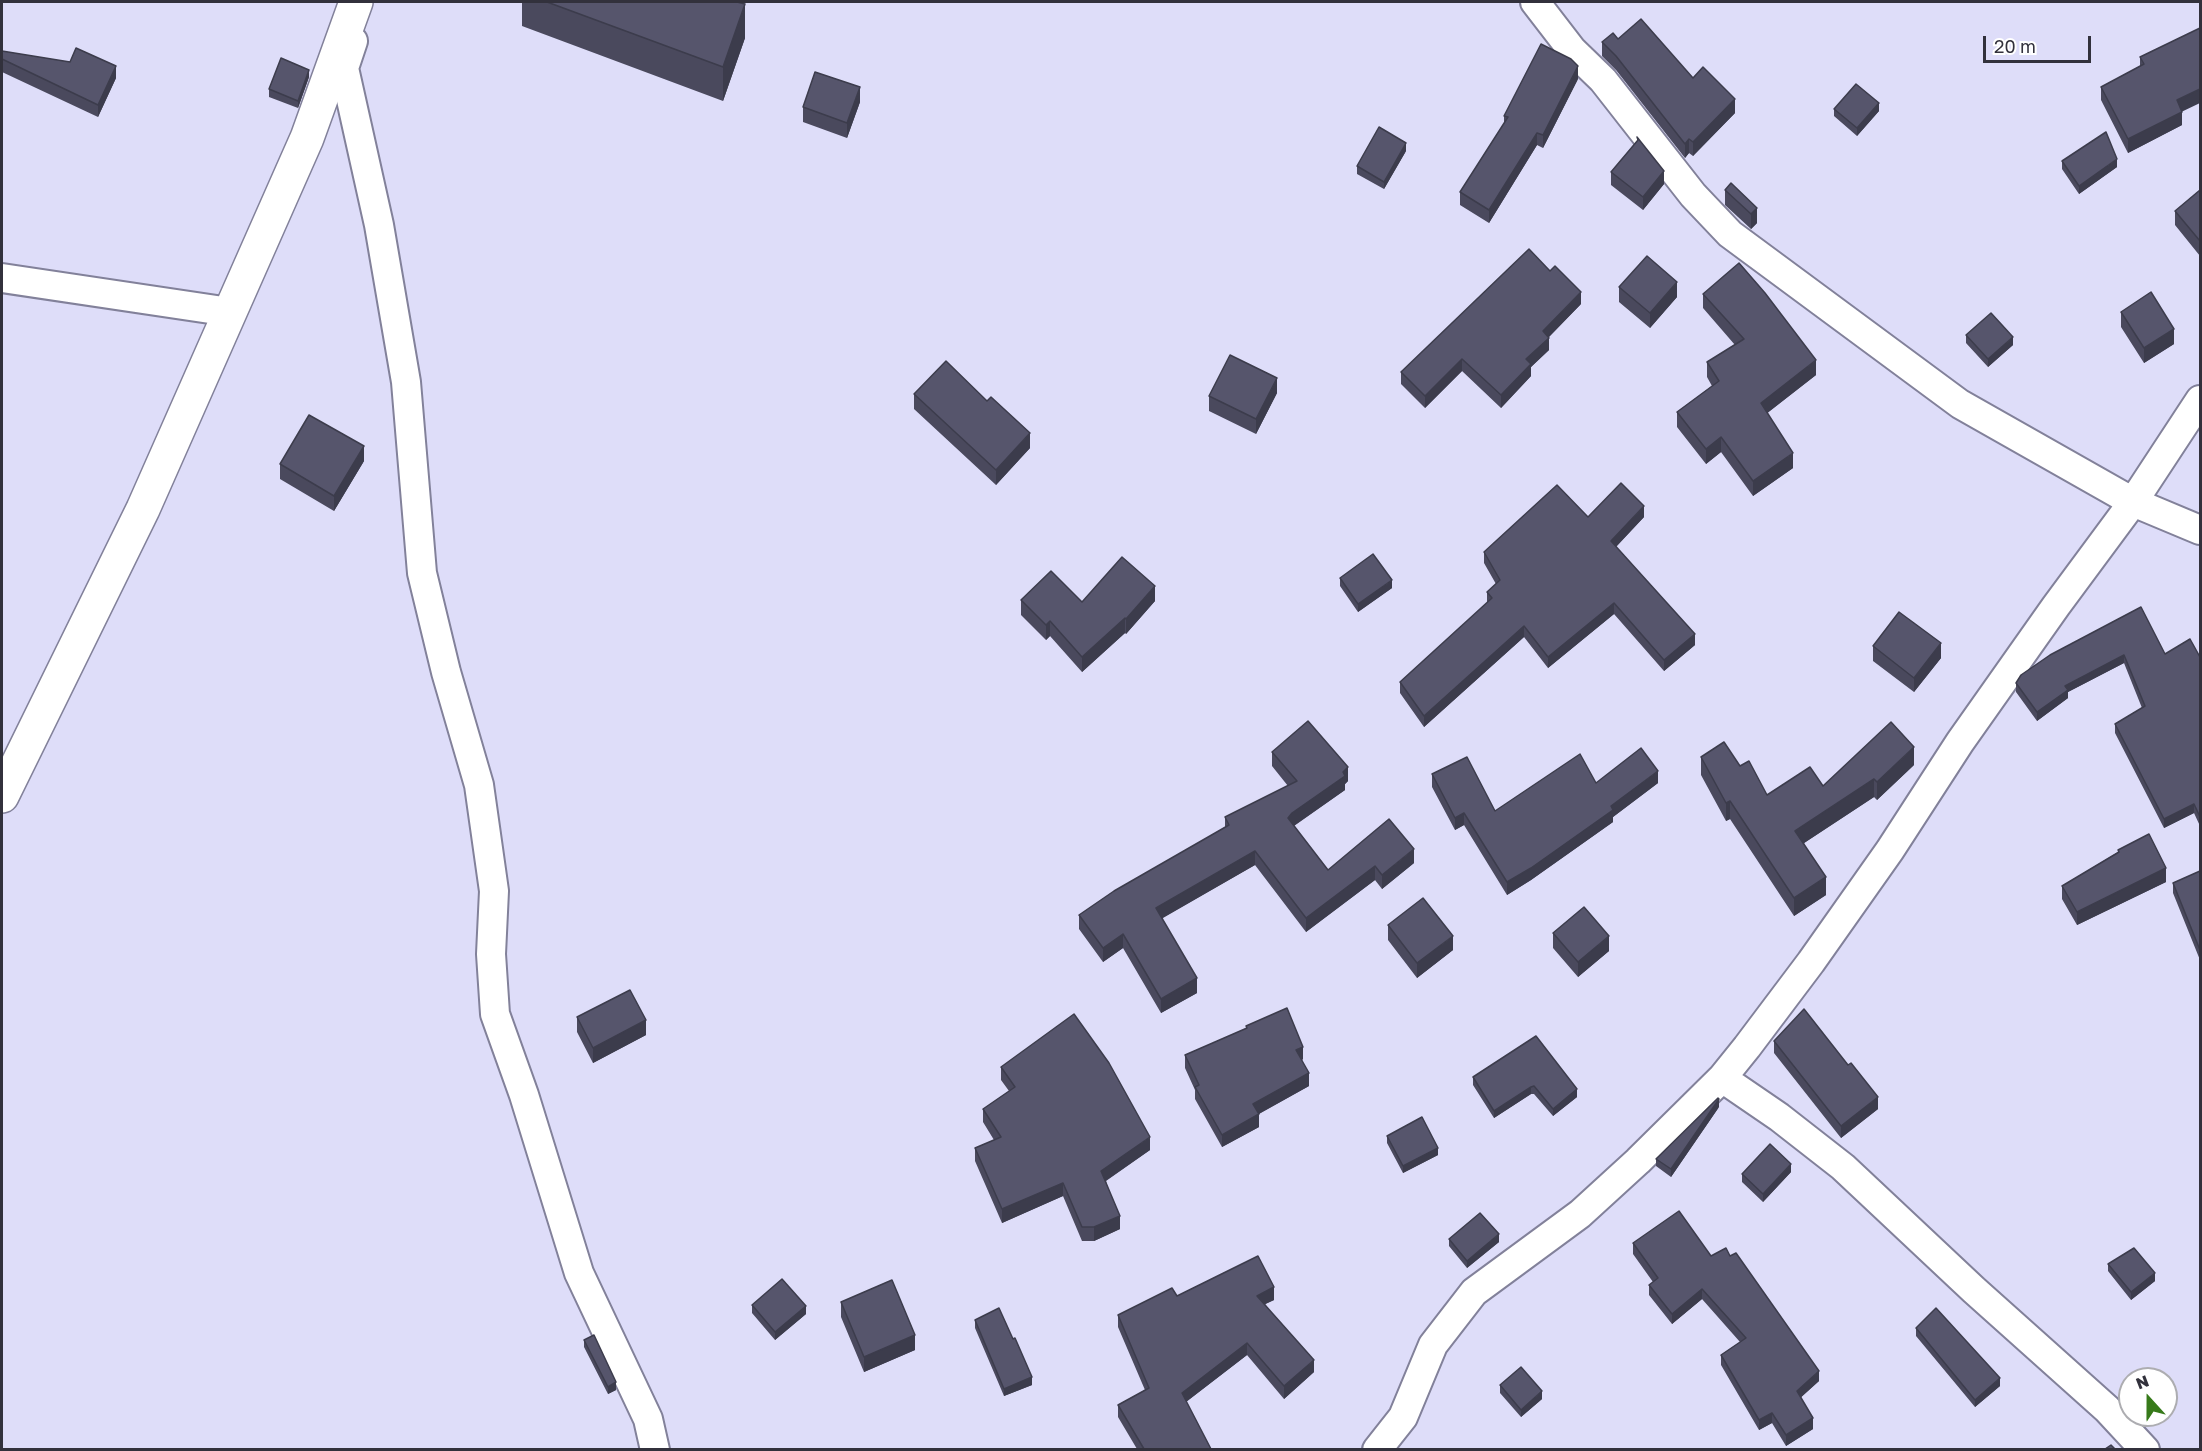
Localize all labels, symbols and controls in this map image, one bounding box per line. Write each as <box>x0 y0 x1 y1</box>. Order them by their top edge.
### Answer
scale bar <box>1986 24 2094 62</box>
text: 20 m <box>1994 35 2036 57</box>
north arrow <box>2118 1367 2178 1427</box>
text: N <box>2133 1371 2152 1394</box>

